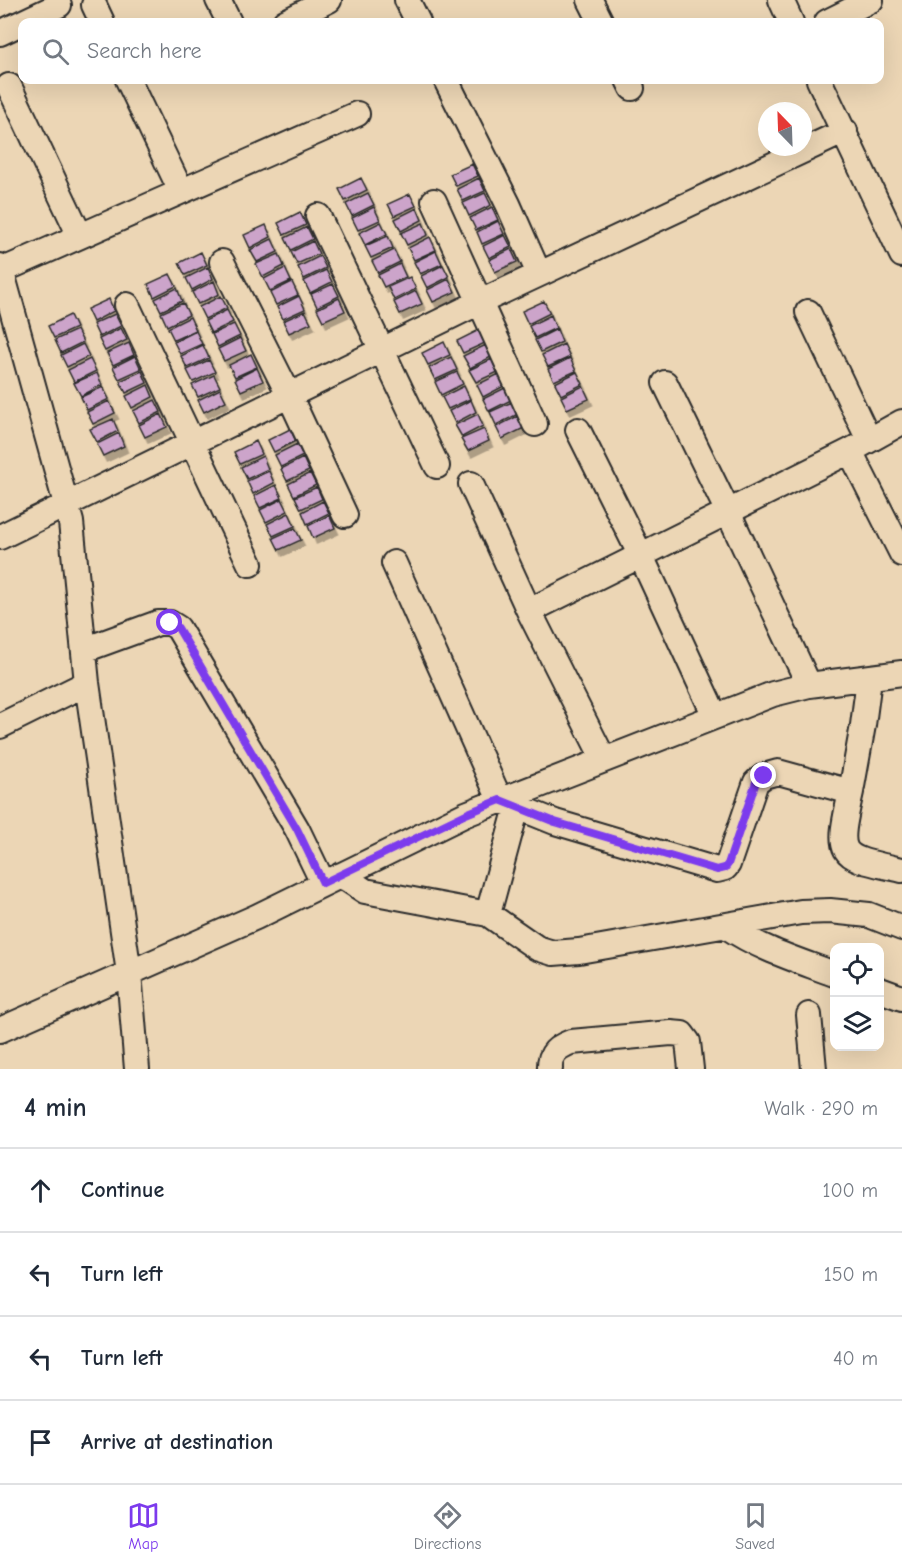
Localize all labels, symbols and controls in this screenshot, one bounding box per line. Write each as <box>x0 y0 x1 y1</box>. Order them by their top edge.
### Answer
search box <box>18 18 884 84</box>
icon: search <box>39 35 72 68</box>
text: Search here <box>87 38 202 64</box>
north arrow <box>758 102 812 156</box>
route start <box>156 609 182 635</box>
route end <box>750 762 776 788</box>
map controls <box>830 943 884 1051</box>
button: locate <box>830 943 884 997</box>
button: layers <box>830 997 884 1051</box>
text: 4 min <box>24 1093 87 1123</box>
text: Walk · 290 m <box>764 1097 878 1120</box>
icon: ahead <box>24 1174 57 1207</box>
text: Continue <box>81 1177 164 1203</box>
text: 100 m <box>823 1179 878 1202</box>
icon: left <box>24 1258 57 1291</box>
text: Turn left <box>81 1261 163 1287</box>
text: 150 m <box>824 1263 878 1286</box>
icon: left <box>24 1342 57 1375</box>
text: Turn left <box>81 1345 163 1371</box>
text: 40 m <box>833 1347 878 1370</box>
icon: arrive <box>24 1426 57 1459</box>
text: Arrive at destination <box>81 1429 273 1455</box>
tab: Map <box>127 1499 160 1553</box>
tab: Directions <box>414 1499 481 1553</box>
tab: Saved <box>735 1499 775 1553</box>

